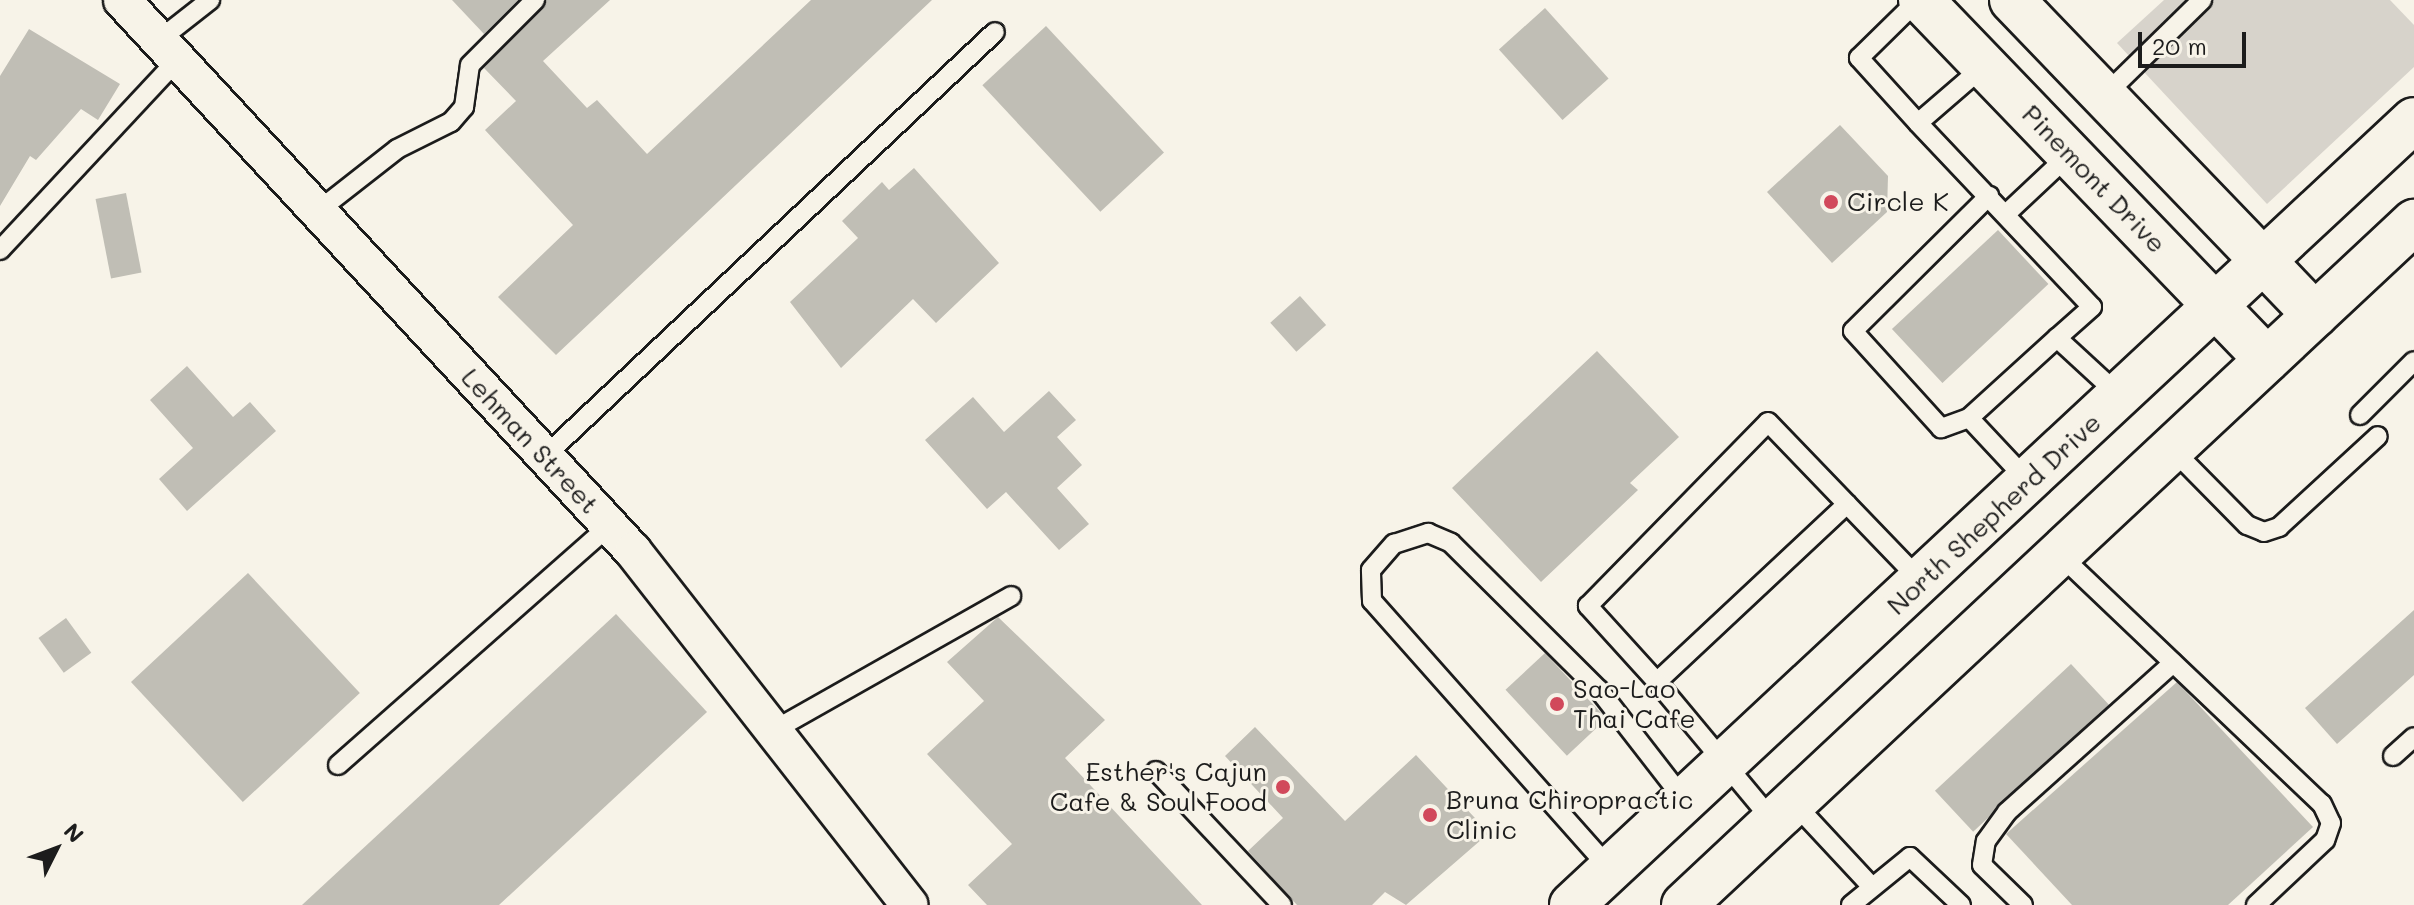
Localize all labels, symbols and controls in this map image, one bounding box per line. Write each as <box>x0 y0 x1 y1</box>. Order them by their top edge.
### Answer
scale bar <box>2142 16 2250 66</box>
text: 20 m <box>2152 30 2207 61</box>
street label: Pinemont Drive <box>2016 99 2172 259</box>
place label: Circle K <box>1847 186 1949 218</box>
marker: Circle K <box>1822 193 1840 211</box>
street label: Lehman Street <box>455 362 605 520</box>
street label: North Shepherd Drive <box>1881 407 2107 621</box>
place label: Sao-Lao Thai Cafe <box>1573 673 1696 734</box>
marker: Sao-Lao Thai Cafe <box>1548 695 1566 713</box>
place label: Esther's Cajun Cafe & Soul Food <box>1050 756 1267 818</box>
marker: Esther's Cajun Cafe & Soul Food <box>1274 778 1292 796</box>
place label: Bruna Chiropractic Clinic <box>1446 784 1693 846</box>
marker: Bruna Chiropractic Clinic <box>1421 806 1439 824</box>
north arrow <box>16 809 96 889</box>
text: N <box>58 817 91 849</box>

